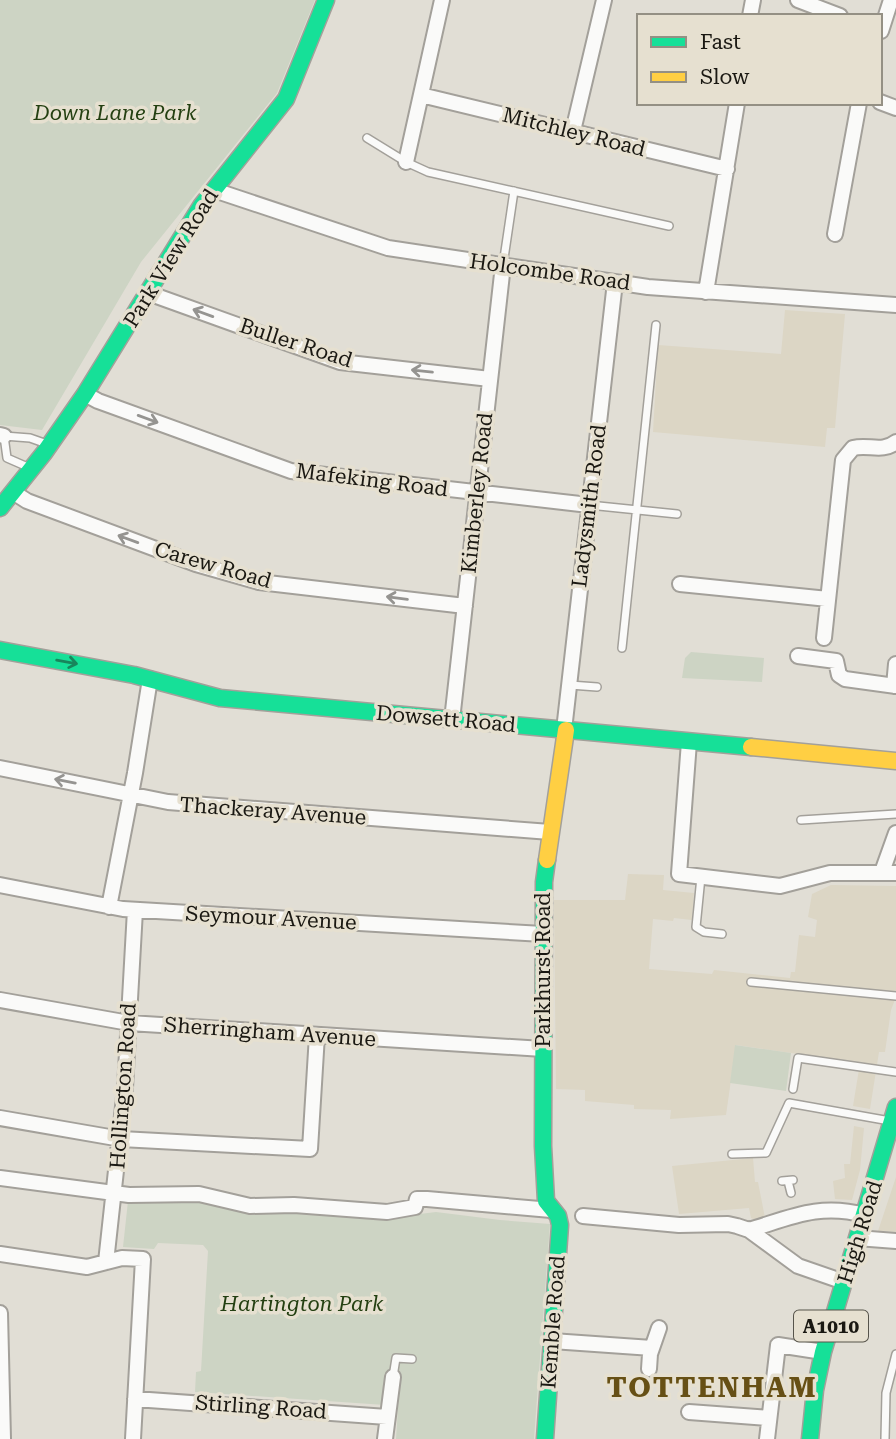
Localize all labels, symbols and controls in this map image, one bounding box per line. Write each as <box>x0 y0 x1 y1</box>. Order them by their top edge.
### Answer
legend <box>637 14 882 105</box>
text: Fast <box>700 30 741 54</box>
text: Slow <box>700 65 750 89</box>
park label: Down Lane Park <box>32 101 197 125</box>
street label: Mitchley Road <box>500 103 648 161</box>
street label: Park View Road <box>119 184 223 332</box>
street label: Holcombe Road <box>468 249 632 295</box>
one-way arrow <box>193 305 215 318</box>
street label: Buller Road <box>237 314 356 373</box>
one-way arrow <box>411 364 434 377</box>
street label: Kimberley Road <box>457 411 497 575</box>
one-way arrow <box>136 414 158 427</box>
street label: Ladysmith Road <box>567 423 611 589</box>
street label: Mafeking Road <box>295 459 450 501</box>
one-way arrow <box>118 532 140 544</box>
street label: Carew Road <box>152 537 275 593</box>
one-way arrow <box>386 592 409 605</box>
one-way arrow <box>55 656 78 670</box>
street label: Dowsett Road <box>375 701 517 737</box>
one-way arrow <box>54 773 77 787</box>
street label: Thackeray Avenue <box>179 793 367 829</box>
street label: Parkhurst Road <box>531 892 555 1048</box>
street label: Seymour Avenue <box>185 902 357 934</box>
street label: Hollington Road <box>105 1002 141 1170</box>
street label: Sherringham Avenue <box>163 1013 377 1051</box>
street label: High Road <box>833 1177 887 1286</box>
street label: Kemble Road <box>536 1254 570 1390</box>
park label: Hartington Park <box>220 1292 384 1316</box>
road number: A1010 <box>794 1310 868 1342</box>
district label: TOTTENHAM <box>606 1371 818 1404</box>
street label: Stirling Road <box>194 1390 328 1424</box>

